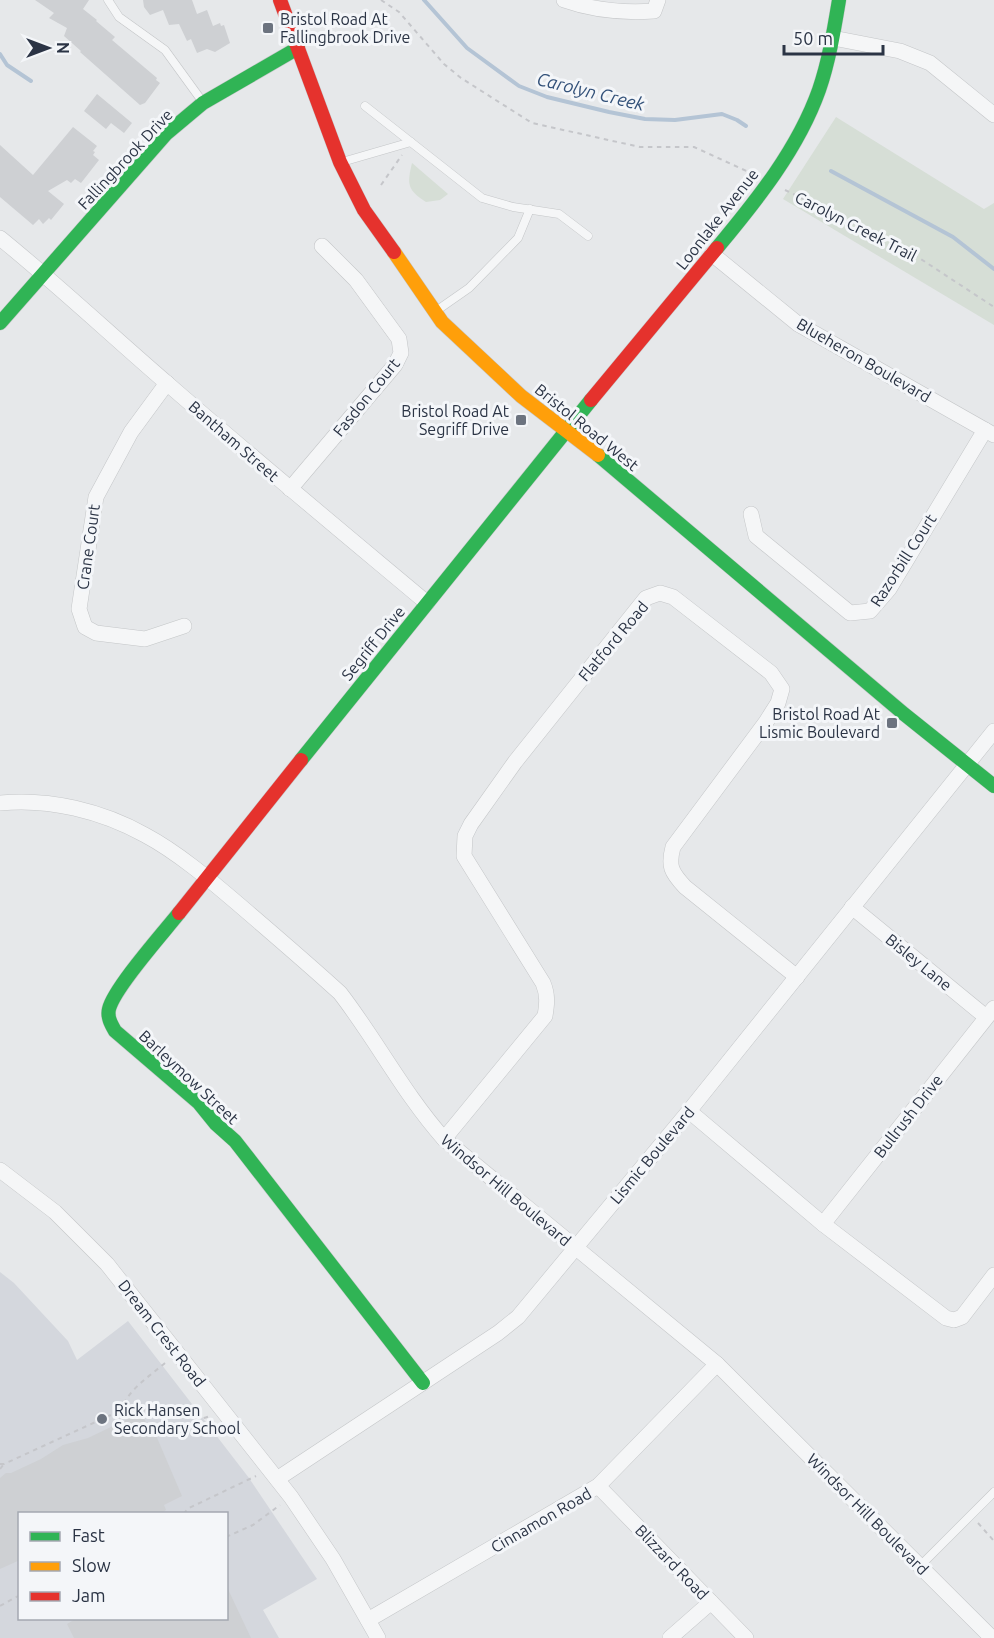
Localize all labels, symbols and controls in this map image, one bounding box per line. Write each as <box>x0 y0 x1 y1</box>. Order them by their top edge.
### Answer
place label: Bristol Road At Fallingbrook Drive <box>280 10 410 46</box>
north arrow <box>18 18 78 78</box>
scale bar <box>784 18 883 56</box>
marker: Bristol Road At Fallingbrook Drive <box>261 21 275 35</box>
text: 50 m <box>793 28 833 48</box>
text: N <box>54 42 72 54</box>
water label: Carolyn Creek <box>535 68 648 114</box>
street label: Fallingbrook Drive <box>74 105 176 213</box>
street label: Loonlake Avenue <box>672 165 762 273</box>
street label: Carolyn Creek Trail <box>792 188 920 264</box>
street label: Blueheron Boulevard <box>794 314 934 406</box>
street label: Fasdon Court <box>329 354 403 440</box>
street label: Bristol Road West <box>532 380 643 475</box>
street label: Bantham Street <box>185 397 283 485</box>
place label: Bristol Road At Segriff Drive <box>401 402 510 438</box>
marker: Bristol Road At Segriff Drive <box>514 413 528 427</box>
street label: Crane Court <box>73 502 103 591</box>
street label: Razorbill Court <box>866 510 940 610</box>
street label: Flatford Road <box>574 597 652 685</box>
street label: Segriff Drive <box>338 602 408 684</box>
place label: Bristol Road At Lismic Boulevard <box>759 705 881 741</box>
marker: Bristol Road At Lismic Boulevard <box>885 716 899 730</box>
street label: Bisley Lane <box>882 930 956 994</box>
street label: Barleymow Street <box>136 1026 243 1128</box>
street label: Bullrush Drive <box>870 1071 946 1161</box>
street label: Lismic Boulevard <box>606 1103 698 1207</box>
street label: Windsor Hill Boulevard <box>438 1130 574 1250</box>
street label: Dream Crest Road <box>115 1276 209 1390</box>
place label: Rick Hansen Secondary School <box>114 1401 240 1437</box>
marker: Rick Hansen Secondary School <box>95 1412 109 1426</box>
street label: Windsor Hill Boulevard <box>804 1450 932 1578</box>
street label: Cinnamon Road <box>488 1484 594 1556</box>
legend <box>18 1512 228 1620</box>
street label: Blizzard Road <box>632 1521 712 1603</box>
text: Fast <box>72 1525 105 1545</box>
text: Slow <box>72 1555 111 1575</box>
text: Jam <box>72 1585 106 1605</box>

